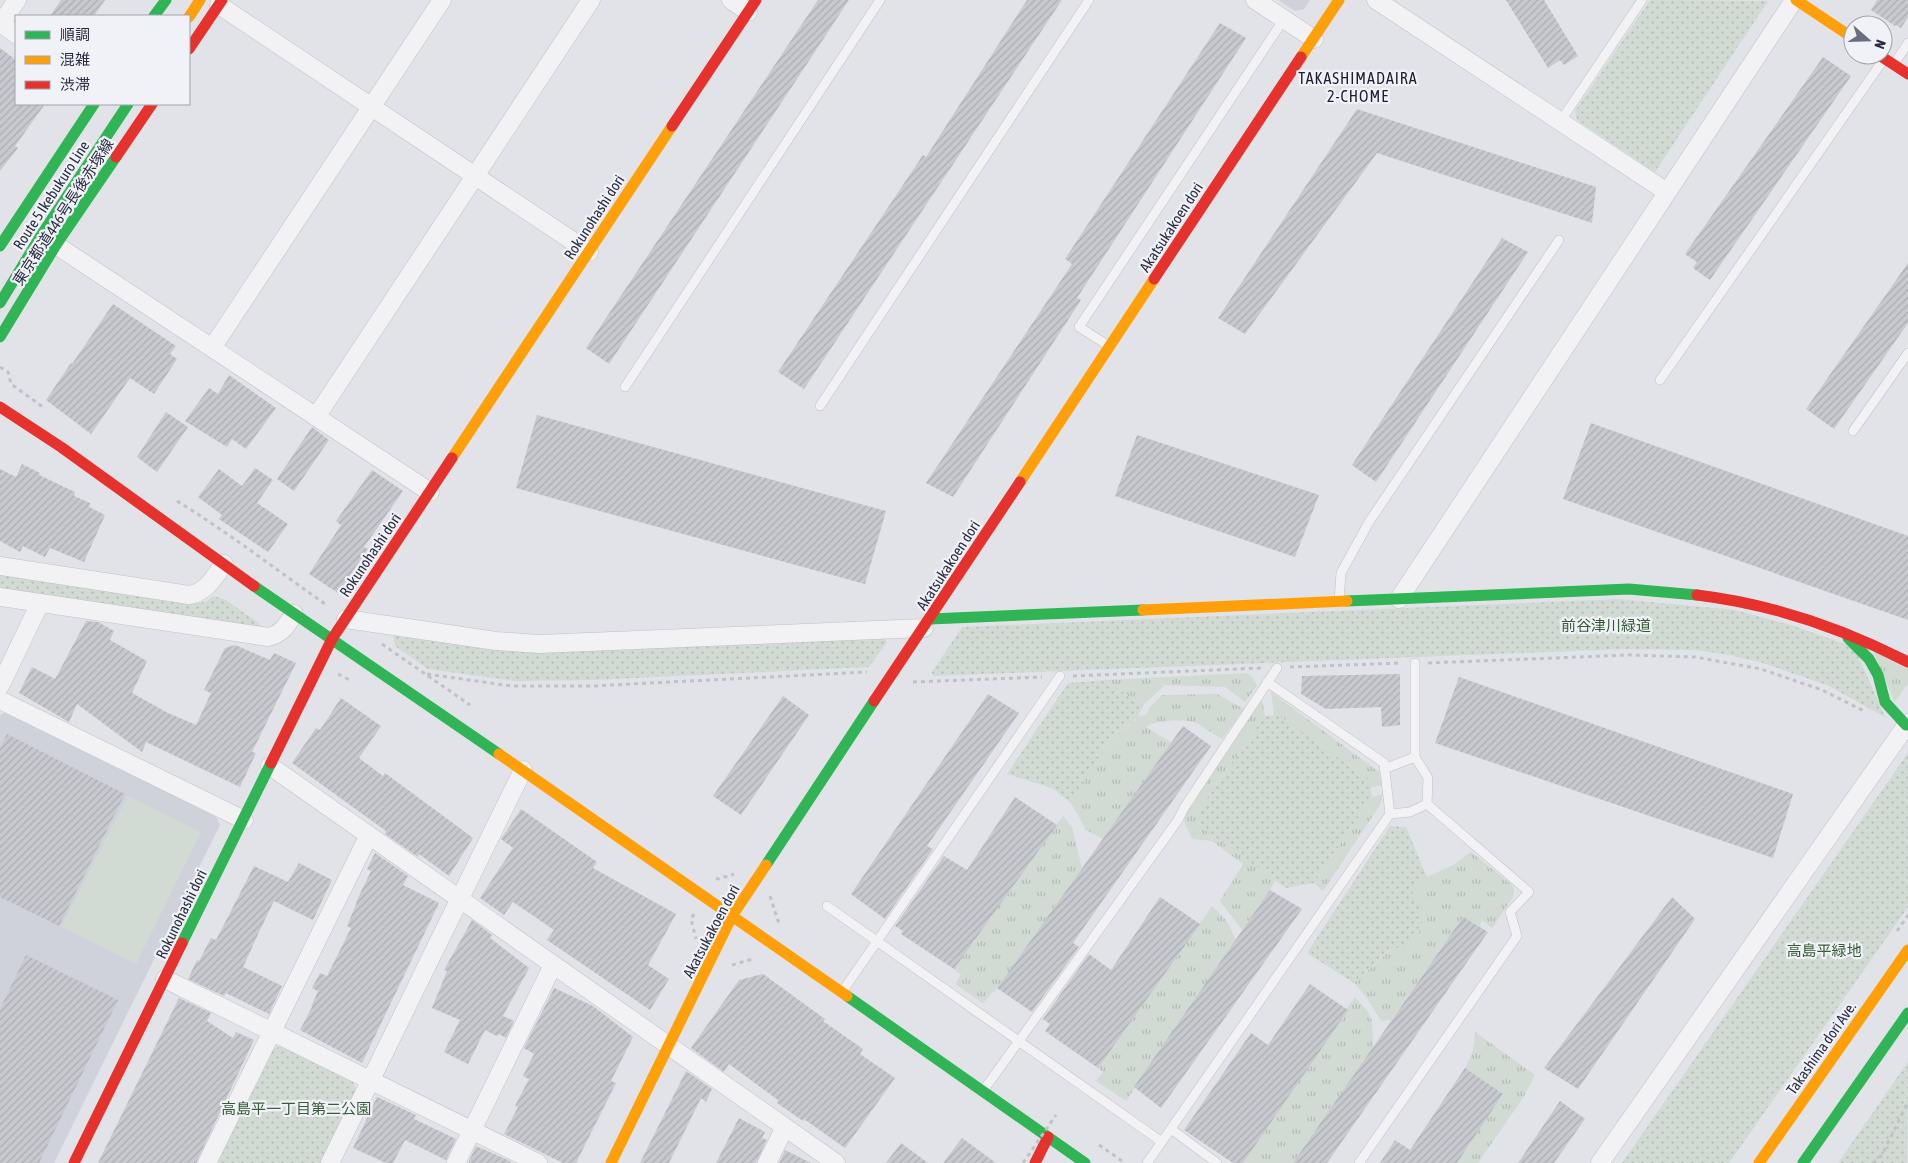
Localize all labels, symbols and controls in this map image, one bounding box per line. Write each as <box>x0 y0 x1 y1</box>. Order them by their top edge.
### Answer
legend <box>15 15 190 105</box>
north arrow <box>1843 15 1893 65</box>
text: 順調 <box>60 26 90 43</box>
text: N <box>1871 38 1889 51</box>
text: 混雑 <box>60 51 90 68</box>
district label: TAKASHIMADAIRA 2-CHOME <box>1298 69 1418 105</box>
text: 渋滞 <box>60 76 90 93</box>
street label: 東京都道446号長後赤塚線 <box>9 136 117 288</box>
street label: Route 5 Ikebukuro Line <box>10 137 93 252</box>
street label: Rokunohashi dori <box>560 172 628 262</box>
street label: Akatsukakoen dori <box>1136 179 1206 275</box>
street label: Rokunohashi dori <box>336 510 404 600</box>
street label: Akatsukakoen dori <box>913 517 983 613</box>
park label: 前谷津川緑道 <box>1561 617 1651 634</box>
street label: Rokunohashi dori <box>152 867 210 961</box>
street label: Akatsukakoen dori <box>679 882 743 980</box>
park label: 高島平緑地 <box>1786 942 1862 959</box>
street label: Takashima dori Ave. <box>1783 998 1859 1097</box>
park label: 高島平一丁目第二公園 <box>221 1100 371 1117</box>

